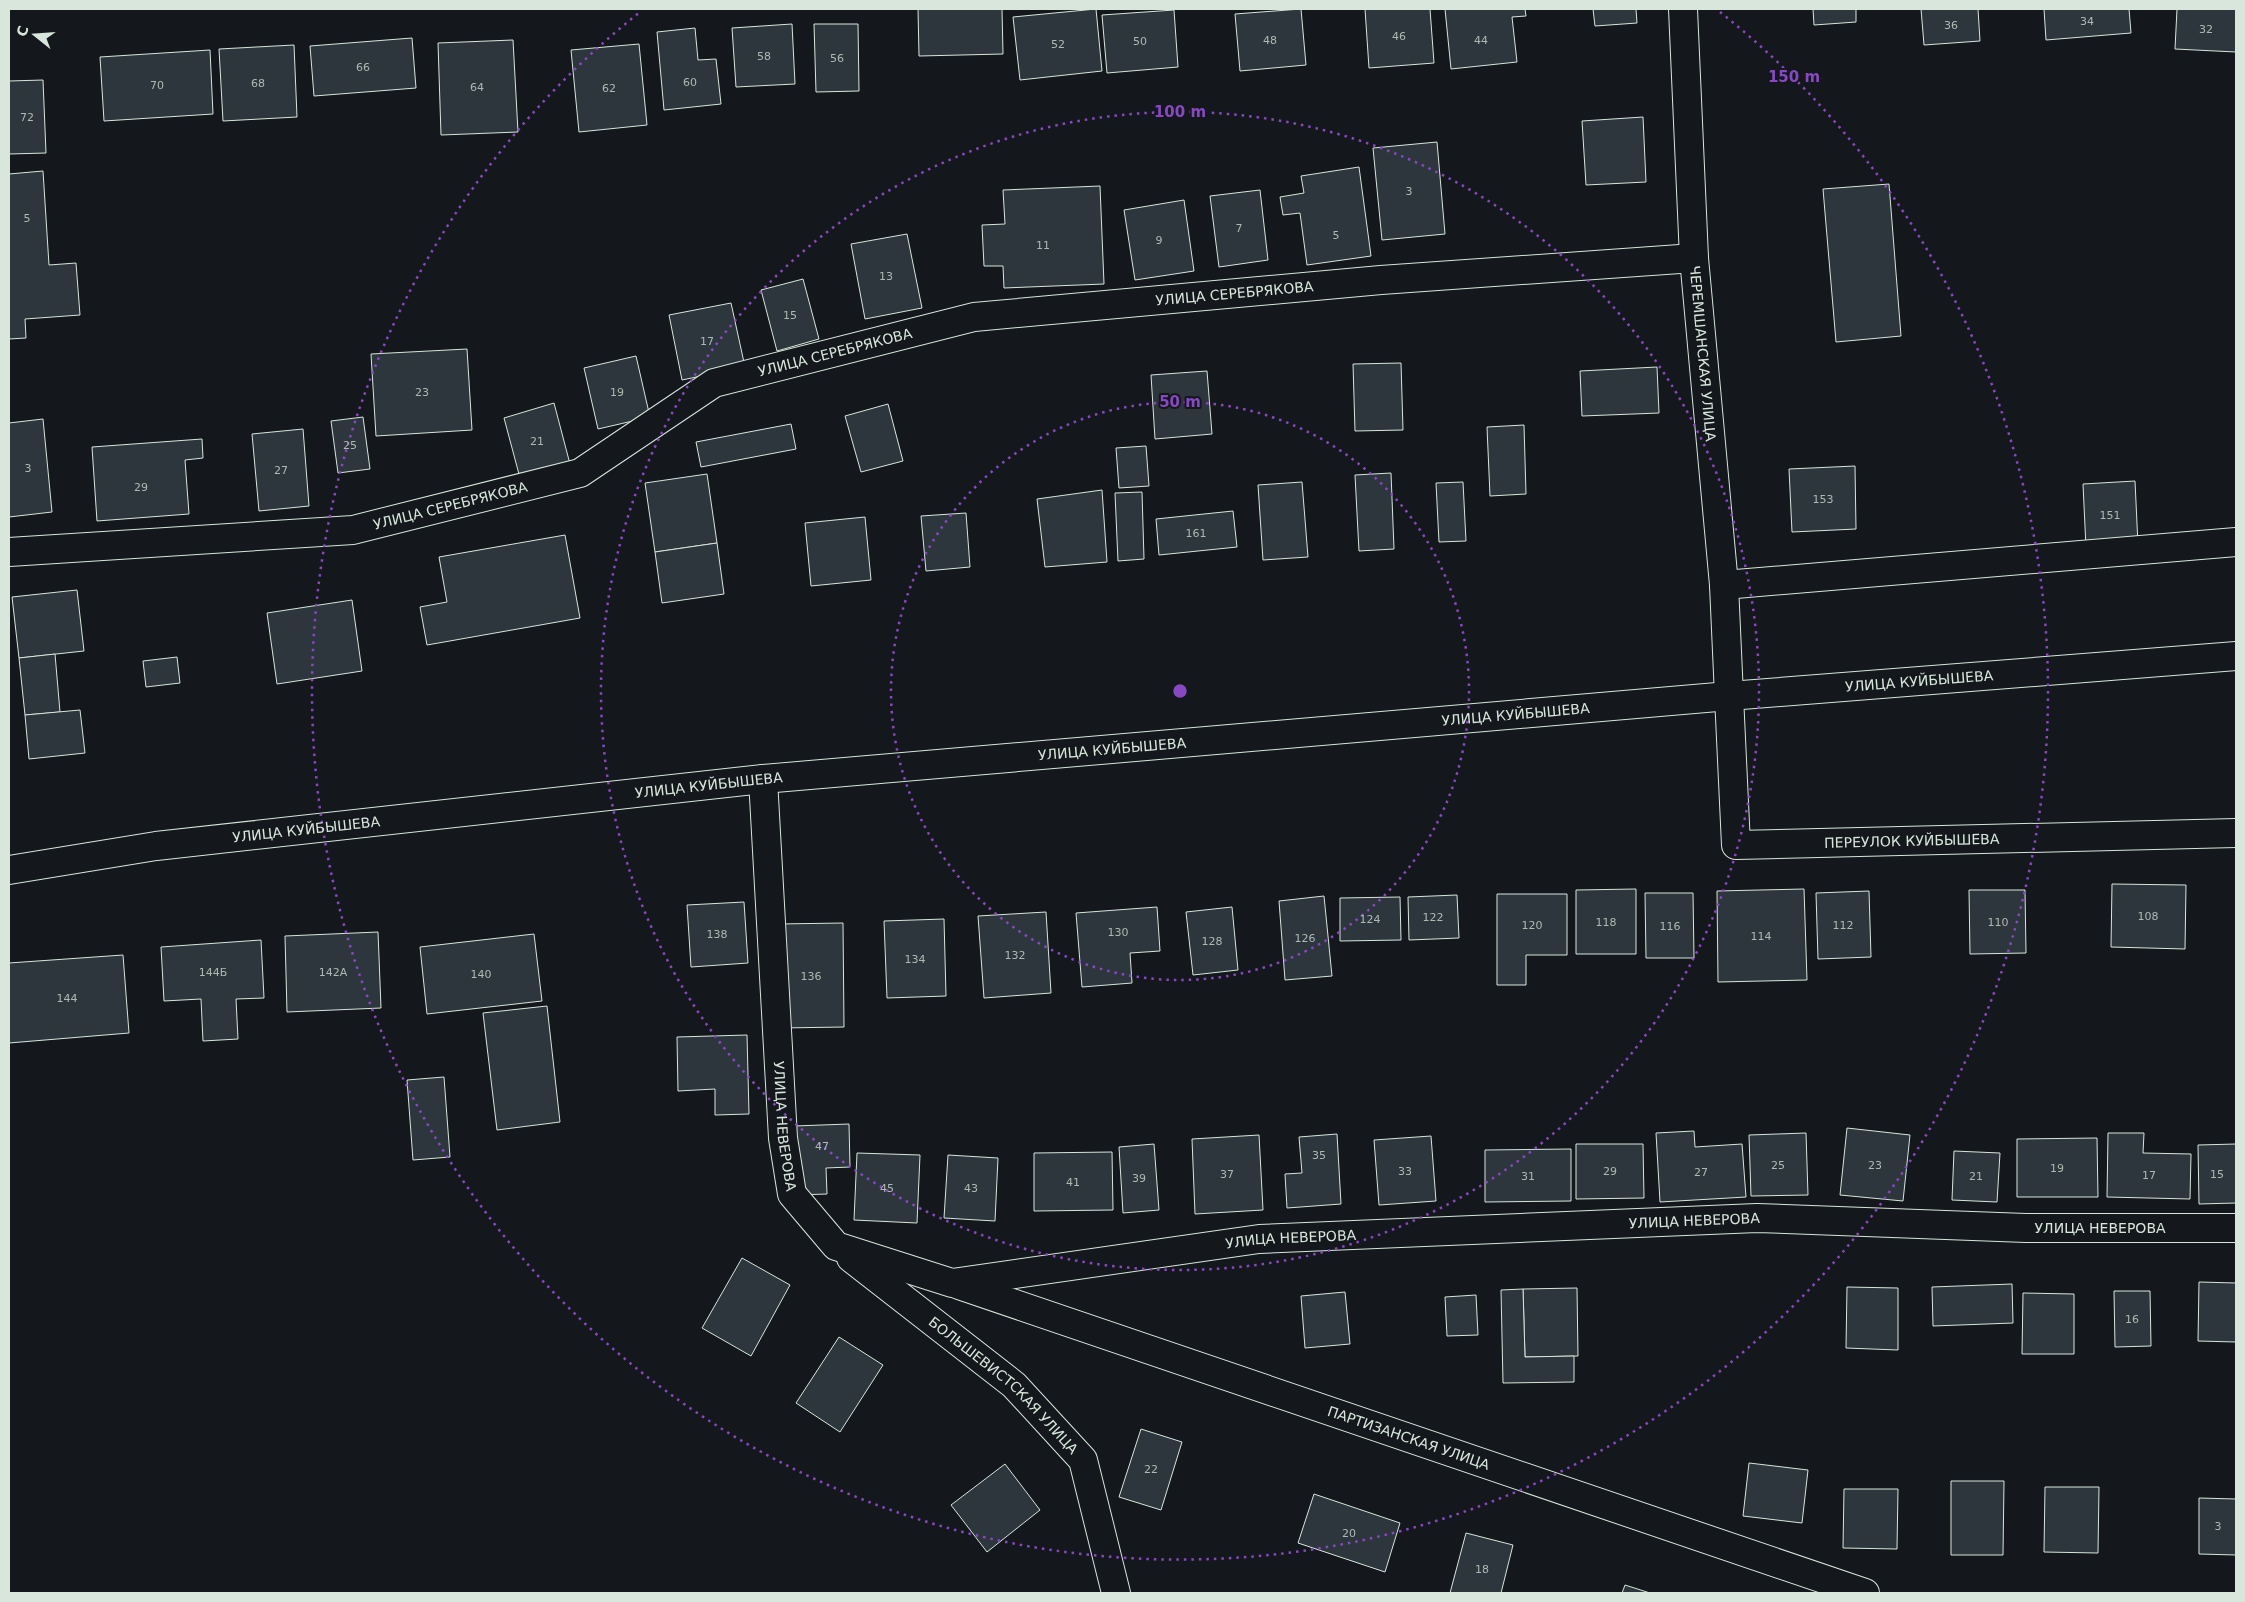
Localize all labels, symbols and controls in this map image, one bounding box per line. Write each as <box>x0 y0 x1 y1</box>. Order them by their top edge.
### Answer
north arrow <box>10 10 60 60</box>
house number: 34 <box>2080 15 2094 28</box>
house number: 36 <box>1944 19 1958 32</box>
house number: 32 <box>2199 23 2213 36</box>
text: С <box>13 24 32 38</box>
house number: 46 <box>1392 30 1406 43</box>
house number: 48 <box>1263 34 1277 47</box>
house number: 44 <box>1474 34 1488 47</box>
house number: 50 <box>1133 35 1147 48</box>
house number: 52 <box>1051 38 1065 51</box>
house number: 58 <box>757 50 771 63</box>
house number: 56 <box>830 52 844 65</box>
house number: 66 <box>356 61 370 74</box>
text: 150 m <box>1768 68 1820 86</box>
house number: 60 <box>683 76 697 89</box>
house number: 68 <box>251 77 265 90</box>
house number: 70 <box>150 79 164 92</box>
house number: 64 <box>470 81 484 94</box>
house number: 62 <box>602 82 616 95</box>
text: 100 m <box>1154 103 1206 121</box>
house number: 72 <box>20 111 34 124</box>
house number: 3 <box>1406 185 1413 198</box>
house number: 5 <box>24 212 31 225</box>
house number: 7 <box>1236 222 1243 235</box>
house number: 5 <box>1333 229 1340 242</box>
house number: 9 <box>1156 234 1163 247</box>
house number: 11 <box>1036 239 1050 252</box>
street label: ЧЕРЕМШАНСКАЯ УЛИЦА <box>1687 265 1719 442</box>
house number: 13 <box>879 270 893 283</box>
street label: УЛИЦА СЕРЕБРЯКОВА <box>1155 278 1315 308</box>
house number: 15 <box>783 309 797 322</box>
street label: УЛИЦА СЕРЕБРЯКОВА <box>756 325 914 380</box>
house number: 17 <box>700 335 714 348</box>
house number: 23 <box>415 386 429 399</box>
house number: 19 <box>610 386 624 399</box>
text: 50 m <box>1159 393 1201 411</box>
house number: 21 <box>530 435 544 448</box>
house number: 25 <box>343 439 357 452</box>
house number: 3 <box>25 462 32 475</box>
house number: 27 <box>274 464 288 477</box>
street label: УЛИЦА СЕРЕБРЯКОВА <box>372 478 529 533</box>
house number: 29 <box>134 481 148 494</box>
house number: 153 <box>1813 493 1834 506</box>
house number: 151 <box>2100 509 2121 522</box>
house number: 161 <box>1186 527 1207 540</box>
street label: УЛИЦА КУЙБЫШЕВА <box>1845 667 1994 695</box>
centre of rings <box>1171 682 1189 700</box>
street label: УЛИЦА КУЙБЫШЕВА <box>1441 700 1591 729</box>
street label: УЛИЦА КУЙБЫШЕВА <box>1037 735 1187 763</box>
street label: УЛИЦА КУЙБЫШЕВА <box>634 769 784 801</box>
street label: УЛИЦА КУЙБЫШЕВА <box>232 813 381 846</box>
street label: ПЕРЕУЛОК КУЙБЫШЕВА <box>1824 831 2000 851</box>
house number: 108 <box>2138 910 2159 923</box>
house number: 122 <box>1423 911 1444 924</box>
house number: 124 <box>1360 913 1381 926</box>
house number: 118 <box>1596 916 1617 929</box>
house number: 110 <box>1988 916 2009 929</box>
house number: 120 <box>1522 919 1543 932</box>
house number: 112 <box>1833 919 1854 932</box>
house number: 116 <box>1660 920 1681 933</box>
house number: 130 <box>1108 926 1129 939</box>
house number: 138 <box>707 928 728 941</box>
house number: 114 <box>1751 930 1772 943</box>
house number: 126 <box>1295 932 1316 945</box>
house number: 128 <box>1202 935 1223 948</box>
house number: 132 <box>1005 949 1026 962</box>
house number: 134 <box>905 953 926 966</box>
house number: 144Б <box>199 966 227 979</box>
house number: 142А <box>319 966 348 979</box>
house number: 140 <box>471 968 492 981</box>
house number: 136 <box>801 970 822 983</box>
house number: 144 <box>57 992 78 1005</box>
street label: УЛИЦА НЕВЕРОВА <box>771 1061 800 1193</box>
house number: 47 <box>815 1140 829 1153</box>
house number: 35 <box>1312 1149 1326 1162</box>
house number: 25 <box>1771 1159 1785 1172</box>
house number: 23 <box>1868 1159 1882 1172</box>
house number: 19 <box>2050 1162 2064 1175</box>
house number: 33 <box>1398 1165 1412 1178</box>
house number: 29 <box>1603 1165 1617 1178</box>
house number: 27 <box>1694 1166 1708 1179</box>
house number: 37 <box>1220 1168 1234 1181</box>
house number: 15 <box>2210 1168 2224 1181</box>
house number: 17 <box>2142 1169 2156 1182</box>
house number: 31 <box>1521 1170 1535 1183</box>
house number: 21 <box>1969 1170 1983 1183</box>
house number: 39 <box>1132 1172 1146 1185</box>
house number: 41 <box>1066 1176 1080 1189</box>
house number: 45 <box>880 1182 894 1195</box>
house number: 43 <box>964 1182 978 1195</box>
street label: УЛИЦА НЕВЕРОВА <box>1629 1210 1761 1231</box>
street label: УЛИЦА НЕВЕРОВА <box>2035 1220 2166 1236</box>
street label: УЛИЦА НЕВЕРОВА <box>1224 1227 1357 1252</box>
house number: 16 <box>2125 1313 2139 1326</box>
street label: БОЛЬШЕВИСТСКАЯ УЛИЦА <box>926 1314 1082 1457</box>
street label: ПАРТИЗАНСКАЯ УЛИЦА <box>1326 1403 1492 1473</box>
house number: 22 <box>1144 1463 1158 1476</box>
house number: 3 <box>2215 1520 2222 1533</box>
house number: 20 <box>1342 1527 1356 1540</box>
house number: 18 <box>1475 1563 1489 1576</box>

